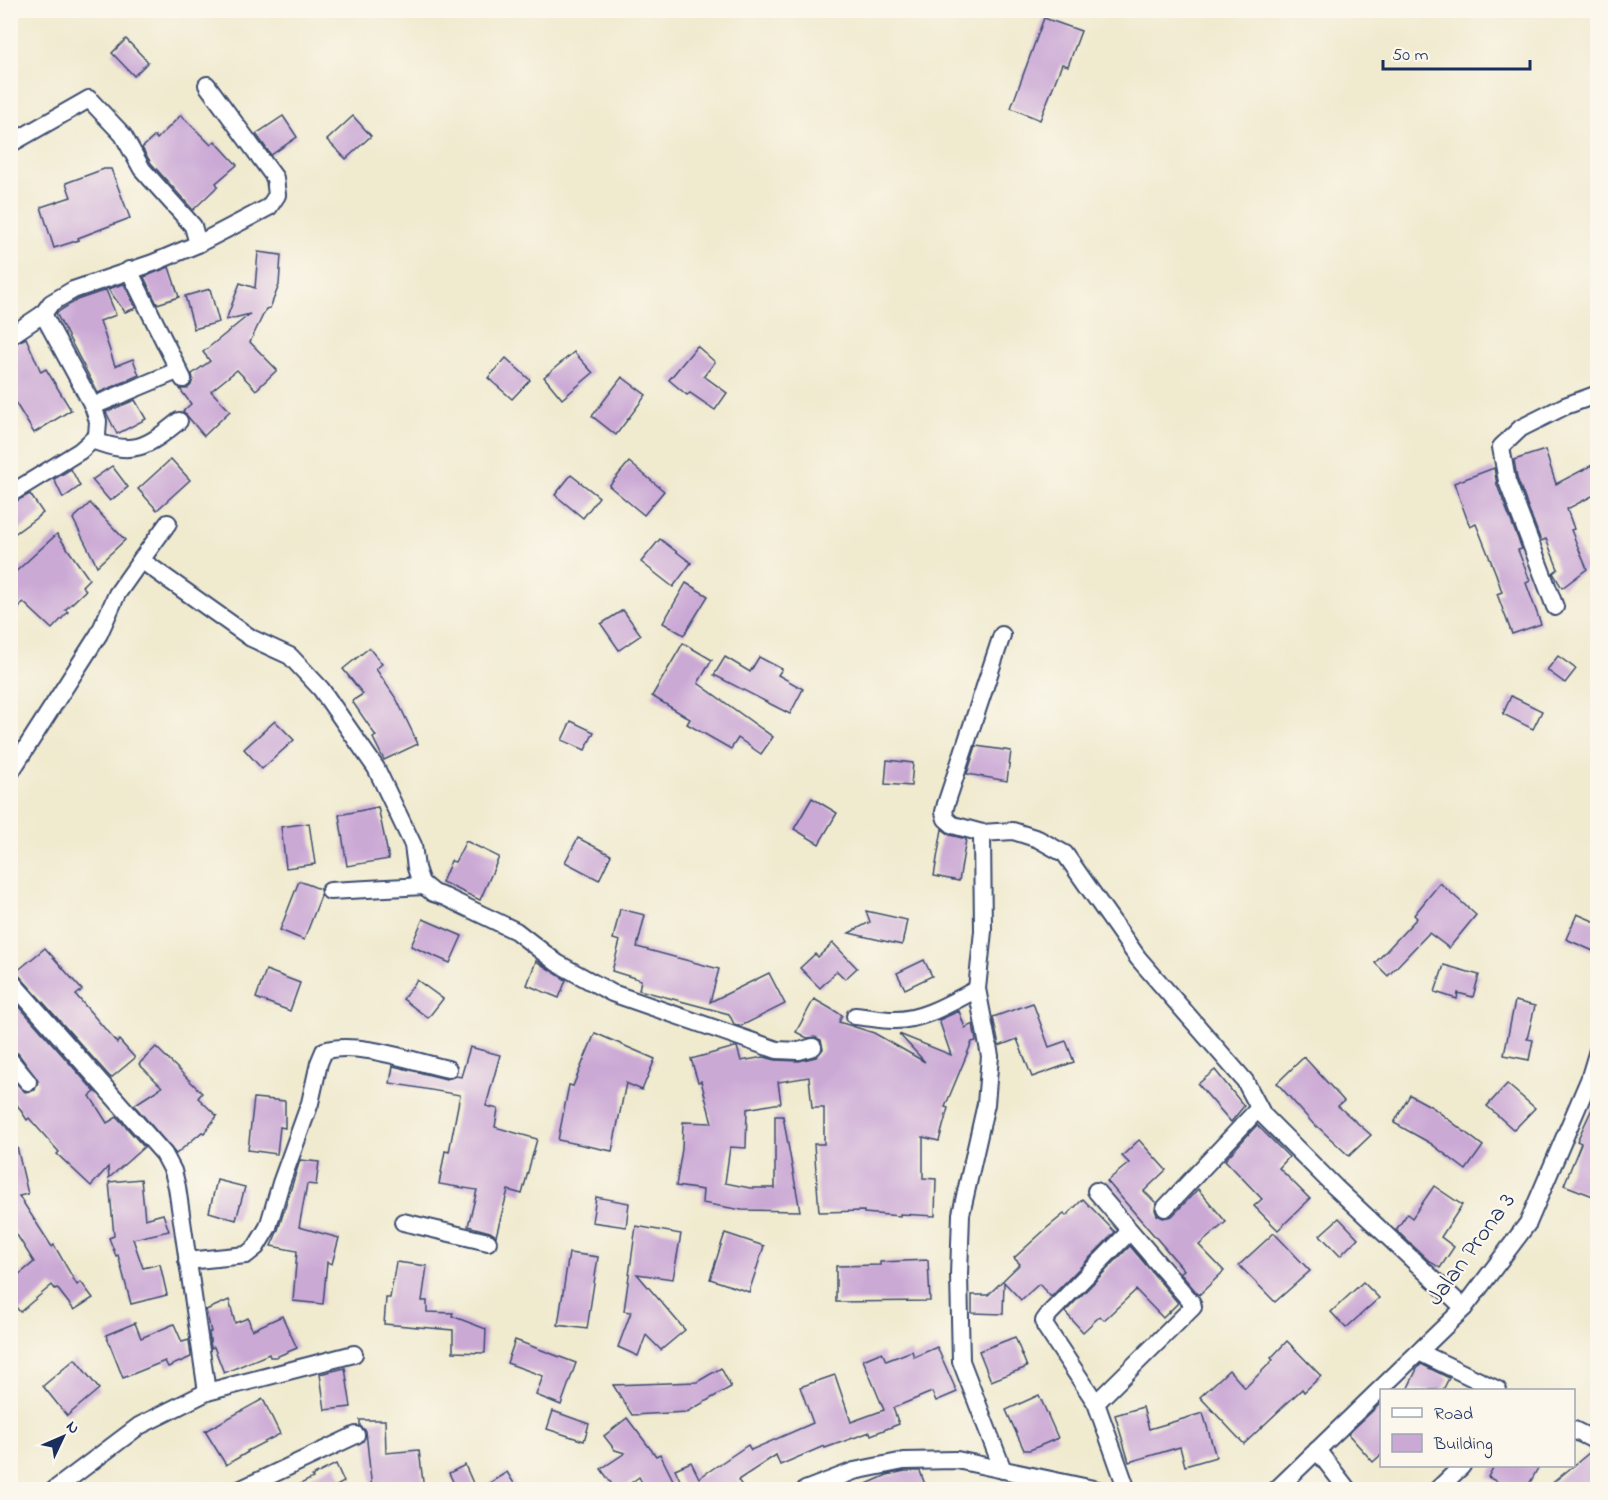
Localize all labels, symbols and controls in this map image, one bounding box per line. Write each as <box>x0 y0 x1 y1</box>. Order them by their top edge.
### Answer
scale bar <box>1383 33 1530 71</box>
text: 50 m <box>1392 43 1429 69</box>
street label: Jalan Prona 3 <box>1419 1186 1525 1314</box>
legend <box>1380 1389 1575 1467</box>
text: Road <box>1434 1402 1473 1428</box>
north arrow <box>33 1407 93 1467</box>
text: N <box>60 1416 85 1440</box>
text: Building <box>1433 1432 1493 1459</box>

